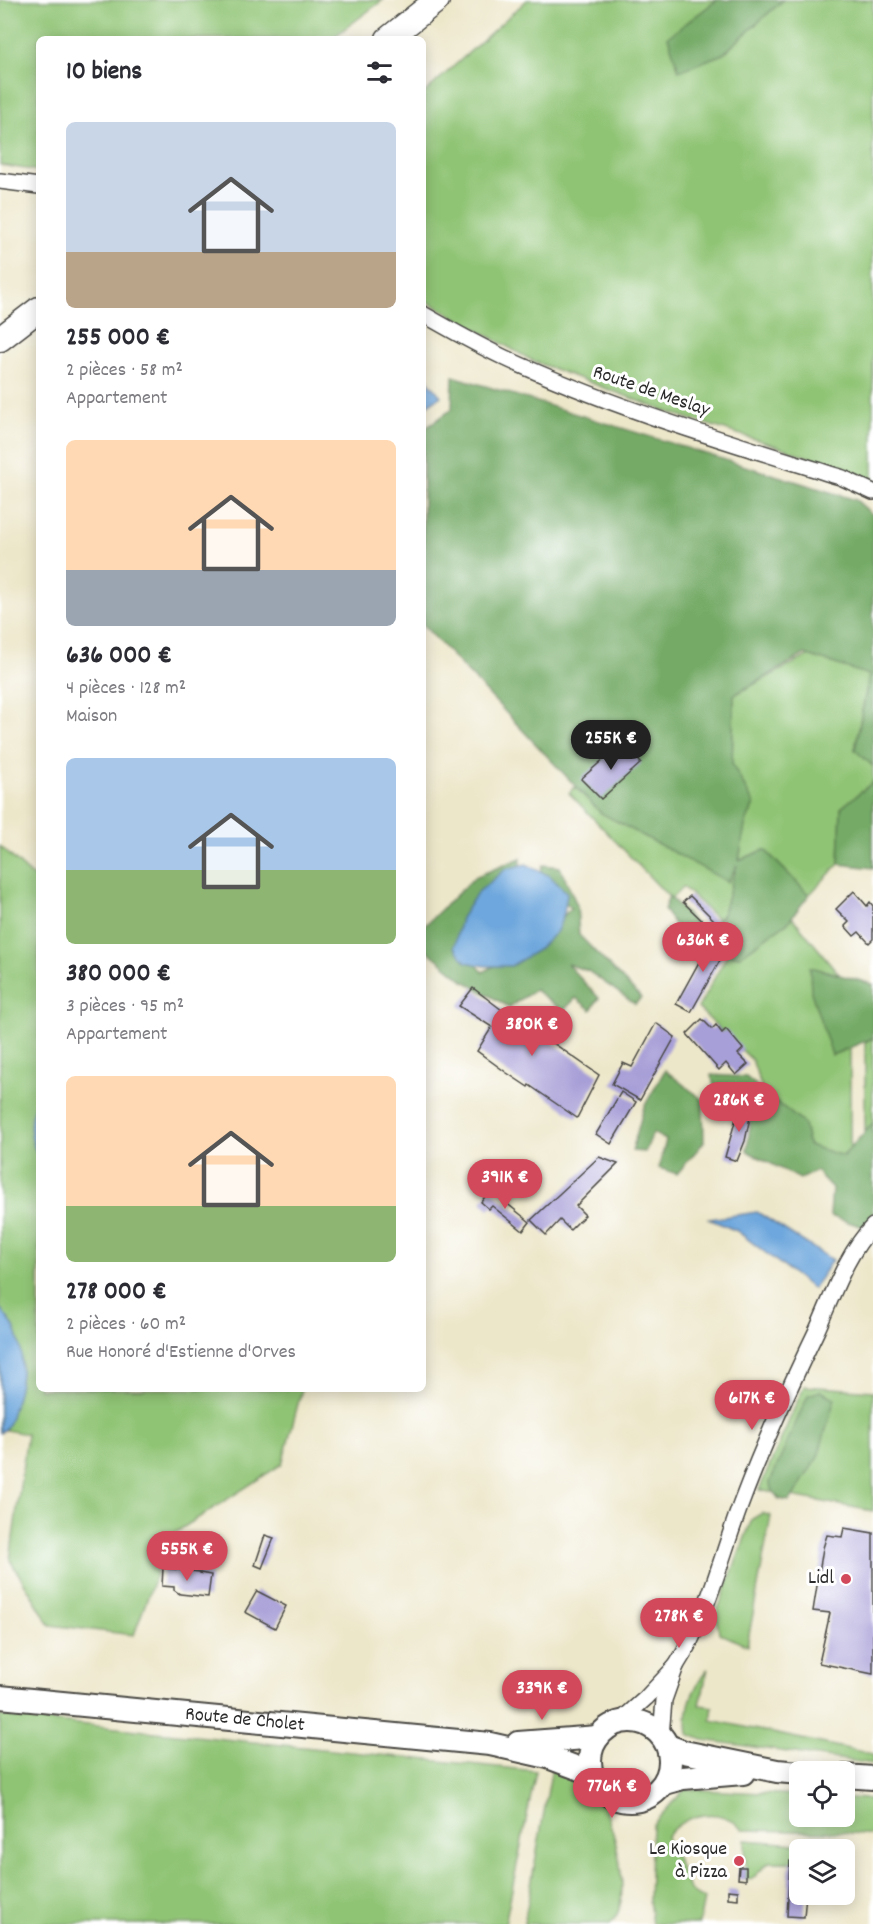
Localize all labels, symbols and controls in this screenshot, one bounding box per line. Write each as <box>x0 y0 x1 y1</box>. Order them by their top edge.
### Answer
text: 10 biens <box>66 54 142 91</box>
icon: filters <box>363 56 396 89</box>
icon: home <box>177 161 285 269</box>
text: 255 000 € <box>66 320 170 357</box>
text: 2 pièces · 58 m² <box>66 357 183 385</box>
street label: Route de Meslay <box>589 359 714 425</box>
text: Appartement <box>66 385 168 413</box>
icon: home <box>177 479 285 587</box>
text: 636 000 € <box>66 638 172 675</box>
text: 4 pièces · 128 m² <box>66 675 186 703</box>
text: Maison <box>66 703 117 731</box>
pin: 255K € <box>562 720 660 771</box>
text: 255K € <box>585 725 637 753</box>
icon: home <box>177 797 285 905</box>
pin: 636K € <box>654 922 752 973</box>
text: 636K € <box>676 927 730 955</box>
text: 380 000 € <box>66 956 171 993</box>
text: 3 pièces · 95 m² <box>66 993 184 1021</box>
pin: 380K € <box>483 1006 581 1057</box>
text: 380K € <box>506 1011 558 1039</box>
text: Appartement <box>66 1021 168 1049</box>
pin: 286K € <box>690 1082 788 1133</box>
text: 286K € <box>713 1087 765 1115</box>
icon: home <box>177 1115 285 1223</box>
pin: 391K € <box>456 1159 554 1210</box>
text: 391K € <box>481 1164 529 1192</box>
text: 278 000 € <box>66 1274 167 1311</box>
text: 2 pièces · 60 m² <box>66 1311 186 1339</box>
text: Rue Honoré d'Estienne d'Orves <box>66 1339 296 1367</box>
pin: 617K € <box>703 1380 801 1431</box>
text: 617K € <box>729 1385 775 1413</box>
pin: 555K € <box>138 1531 236 1582</box>
text: 555K € <box>161 1536 213 1564</box>
place label: Lidl <box>808 1565 834 1593</box>
marker: Lidl <box>839 1572 853 1586</box>
pin: 278K € <box>630 1598 728 1649</box>
text: 278K € <box>654 1603 704 1631</box>
pin: 339K € <box>493 1670 591 1721</box>
text: 339K € <box>516 1675 568 1703</box>
street label: Route de Cholet <box>184 1701 306 1740</box>
map controls <box>789 1761 855 1905</box>
button: locate <box>789 1761 855 1827</box>
pin: 776K € <box>563 1768 661 1819</box>
text: 776K € <box>587 1773 637 1801</box>
place label: Le Kiosque à Pizza <box>649 1836 728 1887</box>
button: layers <box>789 1839 855 1905</box>
marker: Le Kiosque à Pizza <box>732 1854 746 1868</box>

